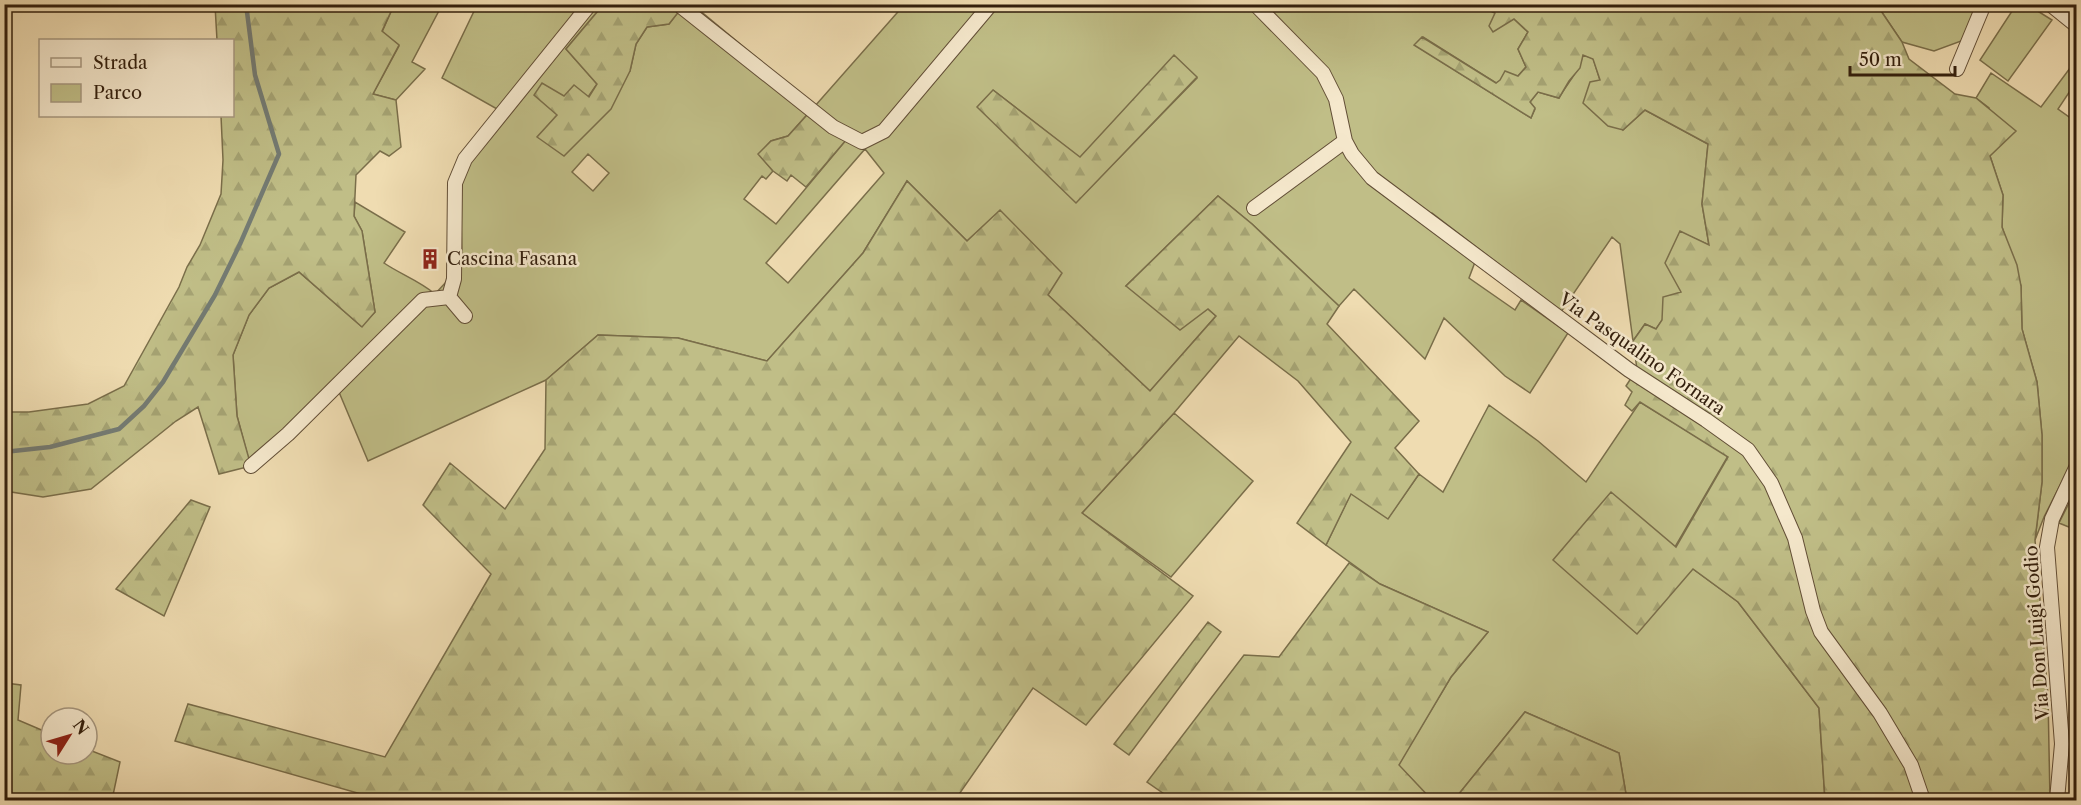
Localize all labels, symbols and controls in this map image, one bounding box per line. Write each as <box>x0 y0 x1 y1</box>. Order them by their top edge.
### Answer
legend <box>39 39 234 117</box>
scale bar <box>1850 39 1955 77</box>
text: 50 m <box>1859 49 1902 71</box>
text: Strada <box>93 52 148 74</box>
text: Parco <box>93 82 142 104</box>
building icon: Cascina Fasana <box>418 247 442 271</box>
place label: Cascina Fasana <box>447 248 578 270</box>
street label: Via Pasqualino Fornara <box>1554 288 1730 420</box>
street label: Via Don Luigi Godio <box>2020 545 2054 722</box>
north arrow <box>39 706 99 766</box>
text: N <box>69 715 93 739</box>

